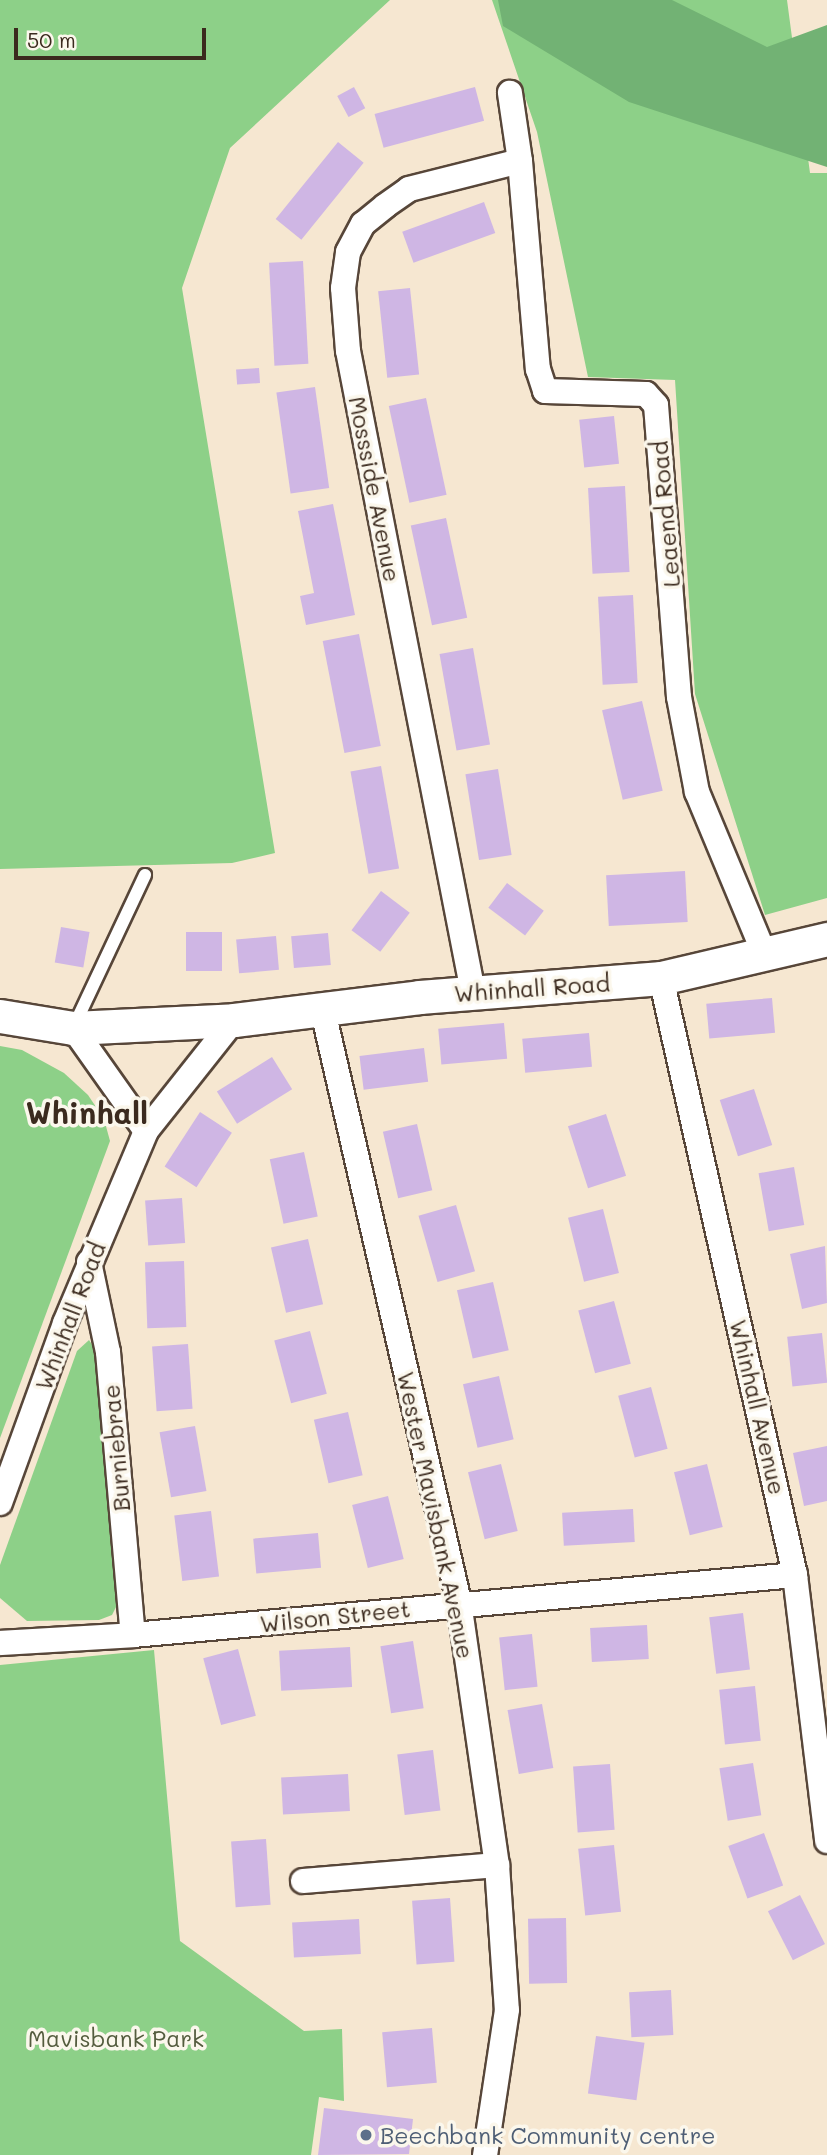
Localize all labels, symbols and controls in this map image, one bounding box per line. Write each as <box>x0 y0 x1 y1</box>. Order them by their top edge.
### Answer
scale bar <box>18 14 210 58</box>
text: 50 m <box>27 26 76 53</box>
street label: Mossside Avenue <box>343 394 407 584</box>
street label: Leaend Road <box>645 440 685 588</box>
street label: Whinhall Road <box>453 969 611 1007</box>
district label: Whinhall <box>26 1094 148 1130</box>
street label: Whinhall Road <box>29 1238 111 1394</box>
street label: Whinhall Avenue <box>724 1317 792 1497</box>
street label: Wester Mavisbank Avenue <box>392 1369 480 1661</box>
street label: Burniebrae <box>97 1383 135 1513</box>
street label: Wilson Street <box>258 1594 412 1638</box>
park label: Mavisbank Park <box>28 2024 204 2052</box>
place label: Beechbank Community centre <box>380 2121 716 2149</box>
marker: Beechbank Community centre <box>358 2127 374 2143</box>

